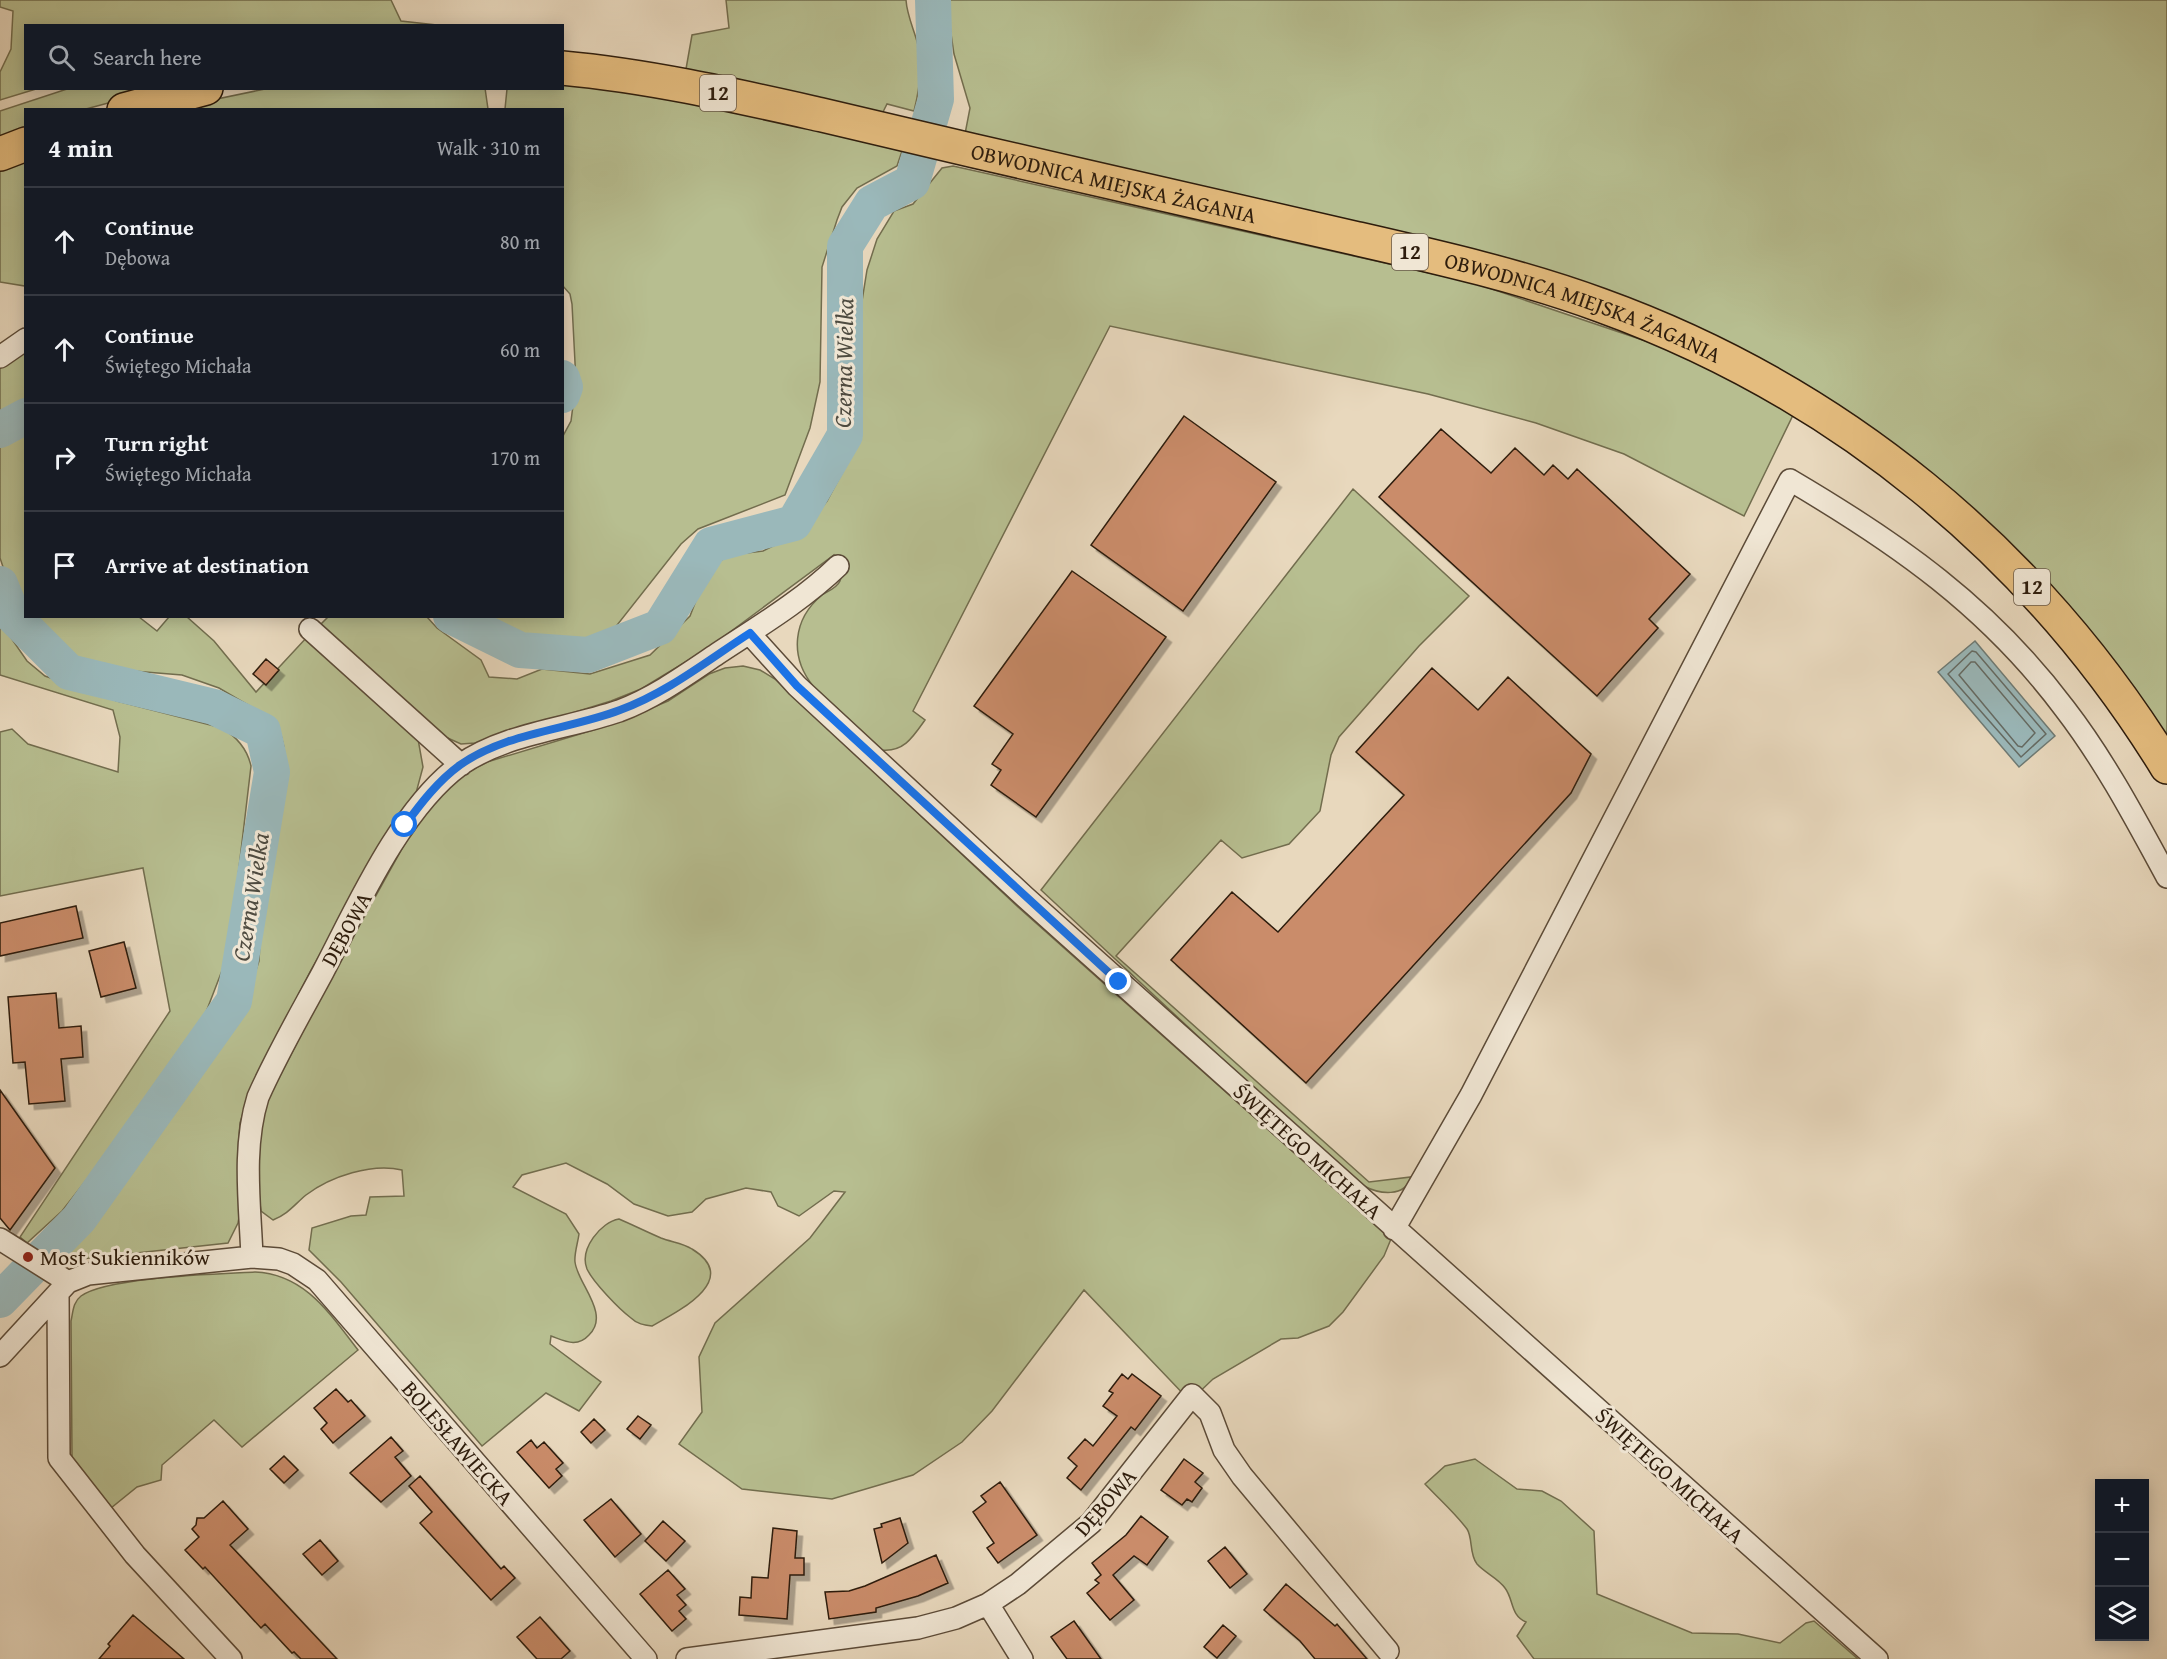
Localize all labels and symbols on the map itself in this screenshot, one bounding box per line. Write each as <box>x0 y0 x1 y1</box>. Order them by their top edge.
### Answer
road number: 12 <box>700 75 736 111</box>
street label: OBWODNICA MIEJSKA ŻAGANIA <box>968 135 1260 232</box>
road number: 12 <box>1392 234 1428 270</box>
street label: OBWODNICA MIEJSKA ŻAGANIA <box>1441 244 1728 371</box>
water label: Czerna Wielka <box>825 298 862 428</box>
road number: 12 <box>2014 569 2050 605</box>
route start <box>391 811 417 837</box>
water label: Czerna Wielka <box>223 830 278 964</box>
street label: DĘBOWA <box>312 885 380 972</box>
route end <box>1105 968 1131 994</box>
street label: ŚWIĘTEGO MICHAŁA <box>1226 1075 1390 1227</box>
place label: Most Sukienników <box>40 1241 210 1273</box>
marker: Most Sukienników <box>21 1250 35 1264</box>
street label: BOLESŁAWIECKA <box>395 1374 522 1513</box>
street label: ŚWIĘTEGO MICHAŁA <box>1588 1399 1752 1551</box>
street label: DĘBOWA <box>1066 1461 1144 1543</box>

